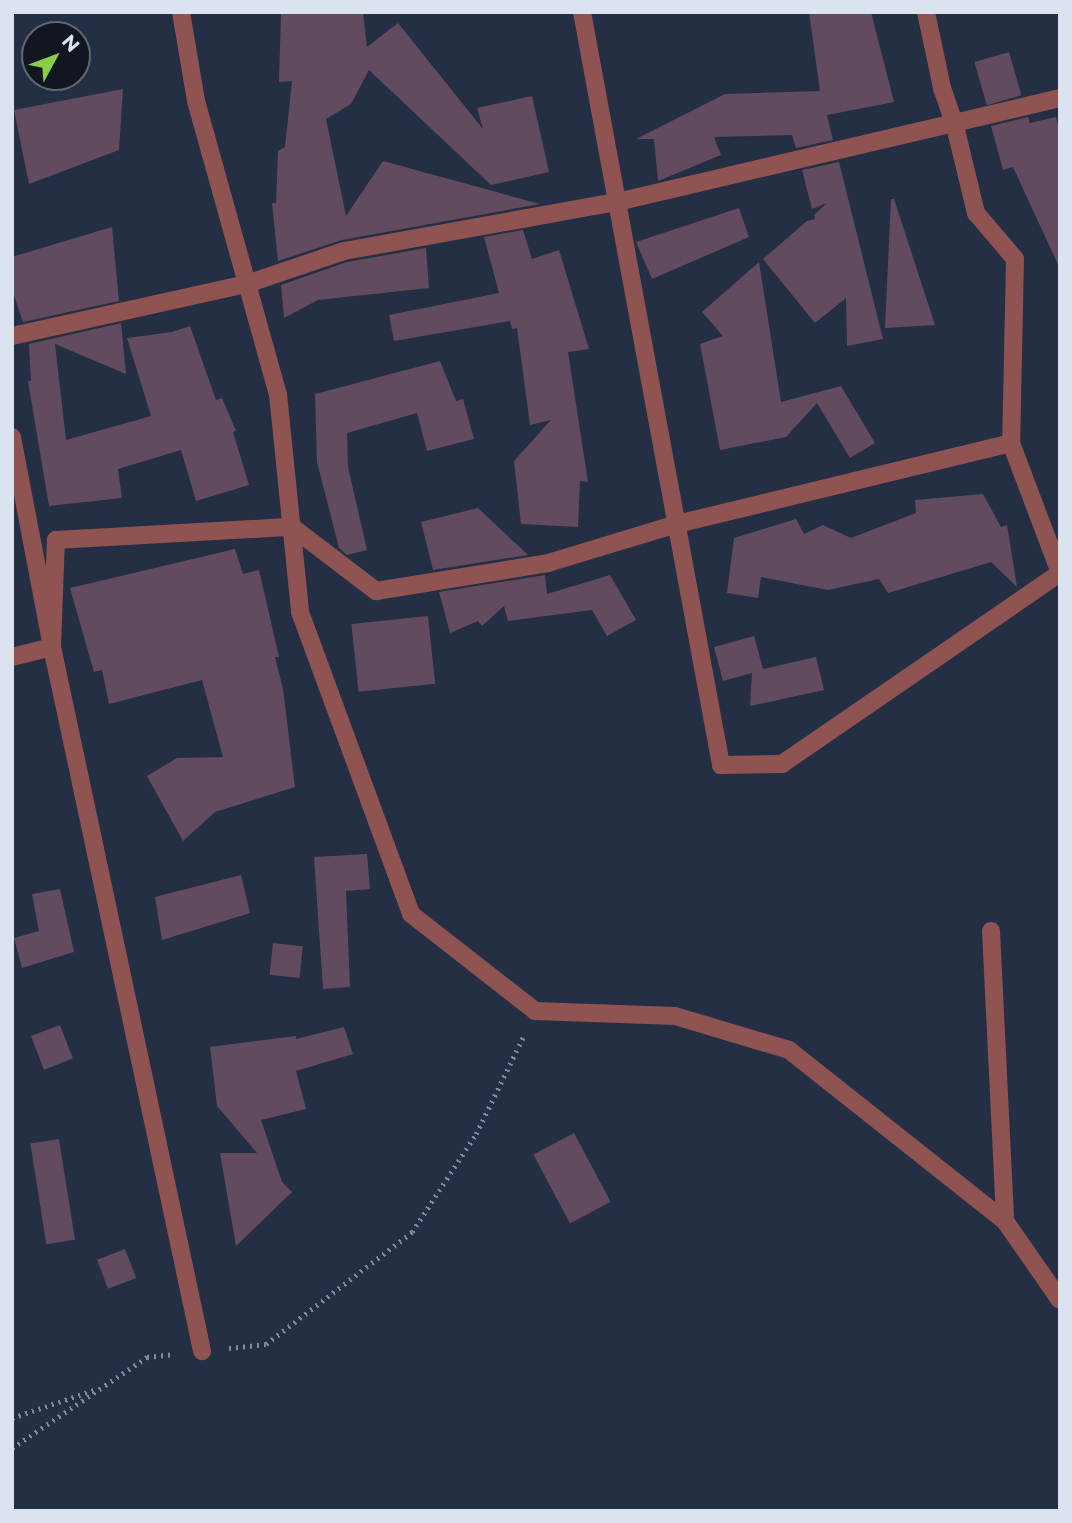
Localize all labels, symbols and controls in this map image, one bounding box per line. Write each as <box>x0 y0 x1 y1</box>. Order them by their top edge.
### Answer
north arrow <box>21 21 91 91</box>
text: N <box>57 30 84 57</box>

